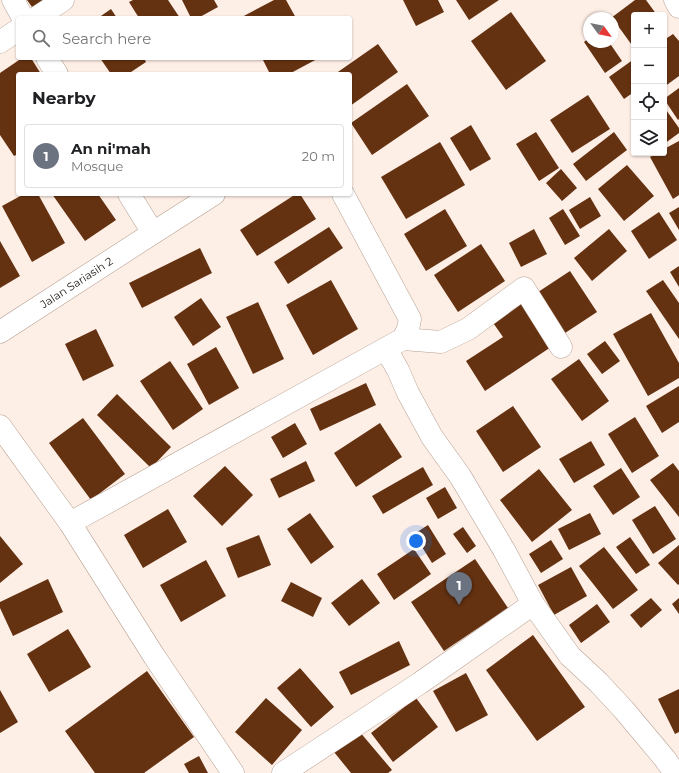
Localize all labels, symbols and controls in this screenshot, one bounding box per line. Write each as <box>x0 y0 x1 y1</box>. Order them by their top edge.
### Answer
north arrow <box>583 12 619 48</box>
map controls <box>631 12 667 156</box>
button: + <box>631 12 667 48</box>
search box <box>16 16 352 60</box>
icon: search <box>30 27 52 49</box>
text: Search here <box>62 29 151 48</box>
button: − <box>631 48 667 84</box>
button: locate <box>631 84 667 120</box>
text: Nearby <box>32 88 96 108</box>
button: layers <box>631 120 667 156</box>
text: An ni'mah <box>71 139 151 158</box>
text: 1 <box>43 148 49 164</box>
text: 20 m <box>302 148 335 164</box>
text: Mosque <box>71 158 123 174</box>
street label: Jalan Sariasih 2 <box>37 254 115 312</box>
your location <box>406 531 426 551</box>
pin: 1 <box>446 572 472 605</box>

